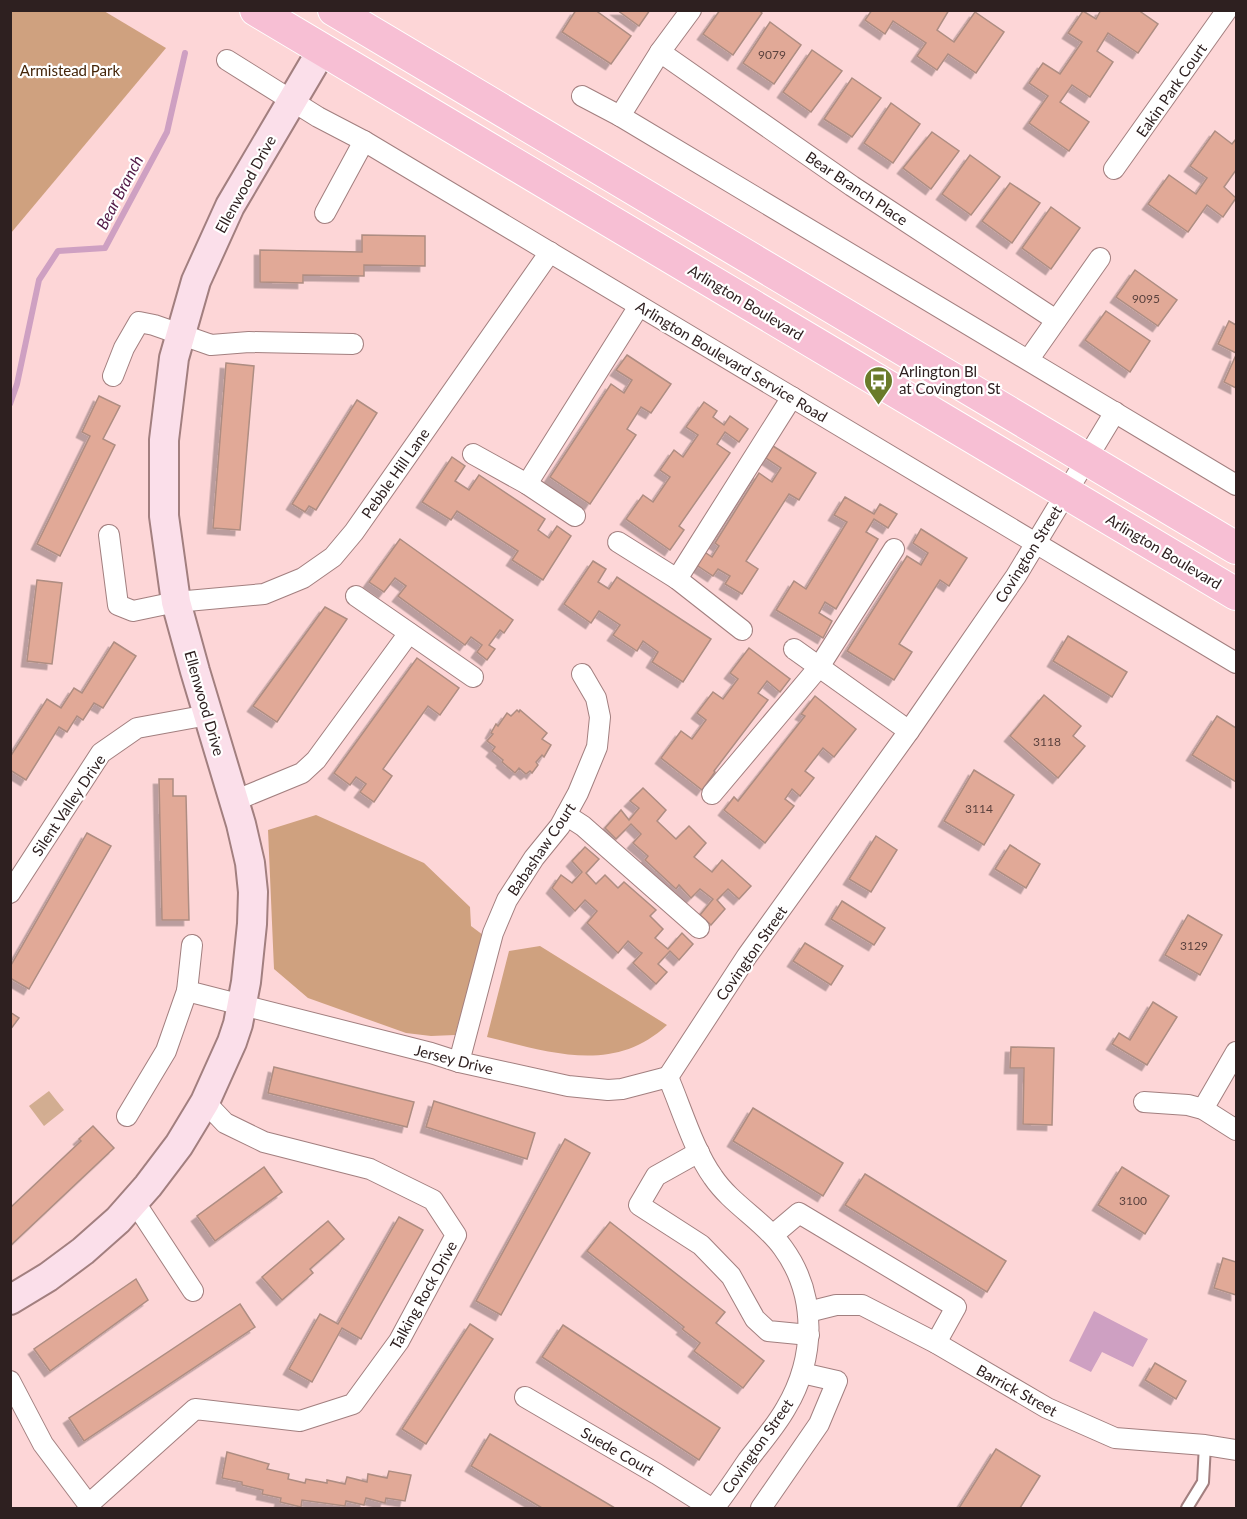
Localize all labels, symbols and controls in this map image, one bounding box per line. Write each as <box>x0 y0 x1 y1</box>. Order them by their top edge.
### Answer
street label: Eakin Park Court <box>1132 39 1210 140</box>
house number: 9079 <box>758 47 786 62</box>
park label: Armistead Park <box>20 61 121 79</box>
street label: Ellenwood Drive <box>211 132 279 236</box>
street label: Bear Branch Place <box>803 147 911 229</box>
water label: Bear Branch <box>92 152 146 232</box>
street label: Arlington Boulevard <box>685 260 807 344</box>
house number: 9095 <box>1132 291 1160 306</box>
street label: Arlington Boulevard Service Road <box>633 297 831 425</box>
place label: Arlington Bl at Covington St <box>899 362 1001 397</box>
bus stop icon: Arlington Bl at Covington St <box>862 364 894 406</box>
street label: Pebble Hill Lane <box>357 424 433 522</box>
street label: Covington Street <box>991 502 1065 606</box>
street label: Arlington Boulevard <box>1103 509 1225 593</box>
street label: Ellenwood Drive <box>181 648 229 758</box>
house number: 3118 <box>1033 734 1061 749</box>
street label: Silent Valley Drive <box>27 751 109 859</box>
street label: Babashaw Court <box>503 799 579 899</box>
house number: 3114 <box>965 801 993 816</box>
street label: Covington Street <box>712 902 791 1004</box>
house number: 3129 <box>1180 938 1208 953</box>
street label: Jersey Drive <box>413 1041 495 1077</box>
house number: 3100 <box>1119 1193 1147 1208</box>
street label: Talking Rock Drive <box>386 1238 460 1352</box>
street label: Barrick Street <box>973 1360 1061 1420</box>
street label: Covington Street <box>718 1395 797 1497</box>
street label: Suede Court <box>578 1423 659 1480</box>

